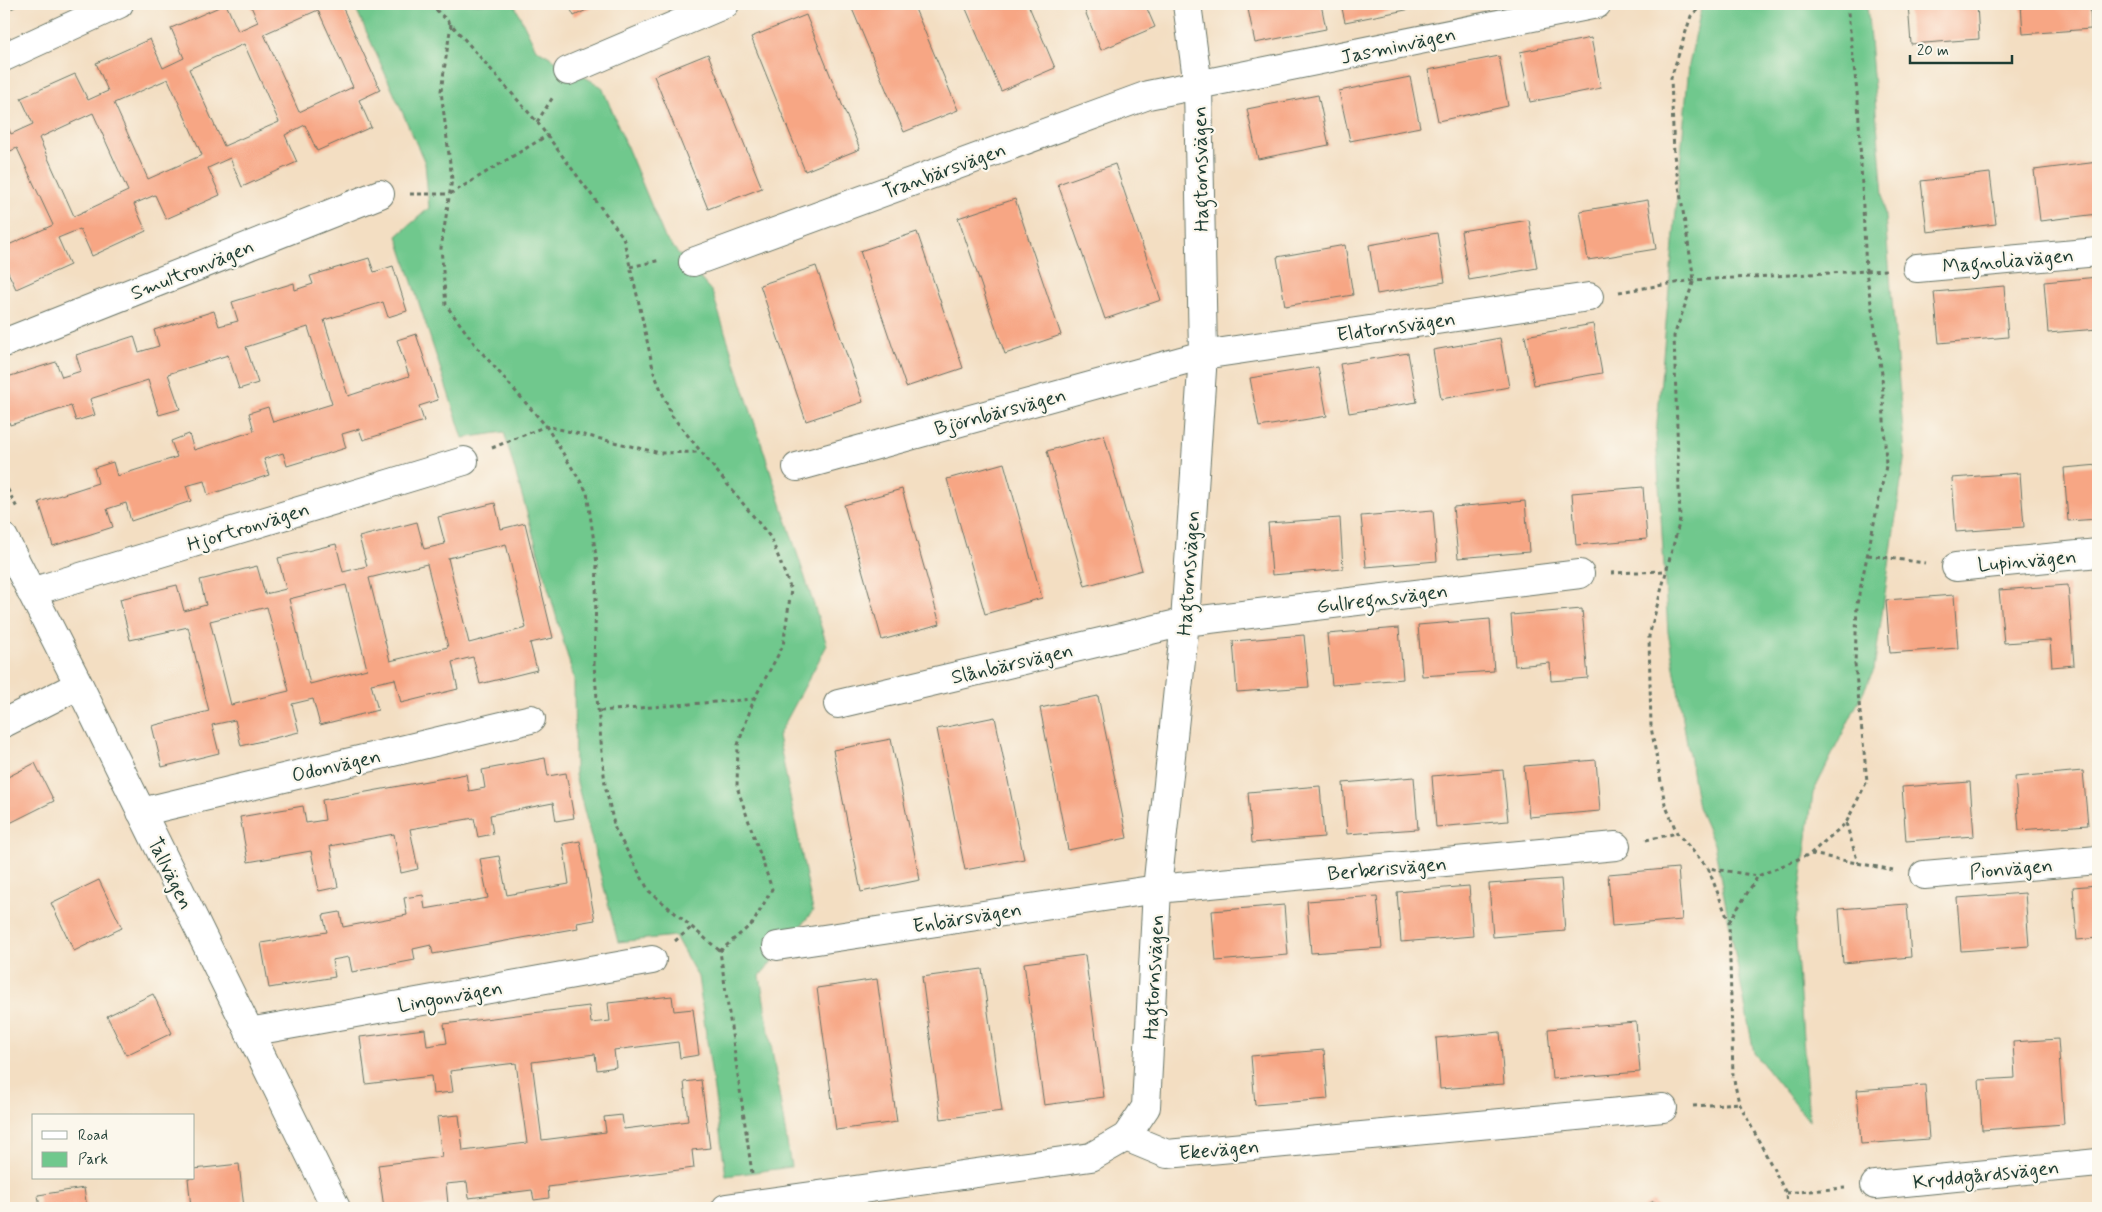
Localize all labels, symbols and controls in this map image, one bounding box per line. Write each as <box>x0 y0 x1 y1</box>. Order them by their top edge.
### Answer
street label: Jasminvägen <box>1338 21 1458 72</box>
scale bar <box>1910 32 2012 64</box>
text: 20 m <box>1917 41 1949 61</box>
street label: Hagtornsvägen <box>1187 106 1218 232</box>
street label: Tranbärsvägen <box>879 137 1010 206</box>
street label: Smultronvägen <box>127 233 258 307</box>
street label: Magnoliavägen <box>1941 242 2075 283</box>
street label: Eldtornsvägen <box>1335 306 1457 349</box>
street label: Björnbärsvägen <box>932 382 1069 443</box>
street label: Hjortronvägen <box>184 496 313 559</box>
street label: Hagtornsvägen <box>1172 510 1209 637</box>
street label: Lupinvägen <box>1977 544 2078 579</box>
street label: Gullregnsvägen <box>1315 578 1450 623</box>
street label: Slånbärsvägen <box>949 637 1076 692</box>
street label: Odonvägen <box>289 743 383 790</box>
street label: Tallvägen <box>141 833 199 914</box>
street label: Berberisvägen <box>1326 851 1448 888</box>
street label: Pionvägen <box>1968 852 2054 887</box>
street label: Enbärsvägen <box>911 897 1024 940</box>
street label: Hagtornsvägen <box>1138 914 1173 1041</box>
street label: Lingonvägen <box>396 975 505 1021</box>
legend <box>32 1114 195 1180</box>
text: Road <box>78 1126 108 1146</box>
street label: Ekevägen <box>1178 1134 1260 1167</box>
text: Park <box>78 1150 108 1170</box>
street label: Kryddgårdsvägen <box>1912 1154 2061 1198</box>

